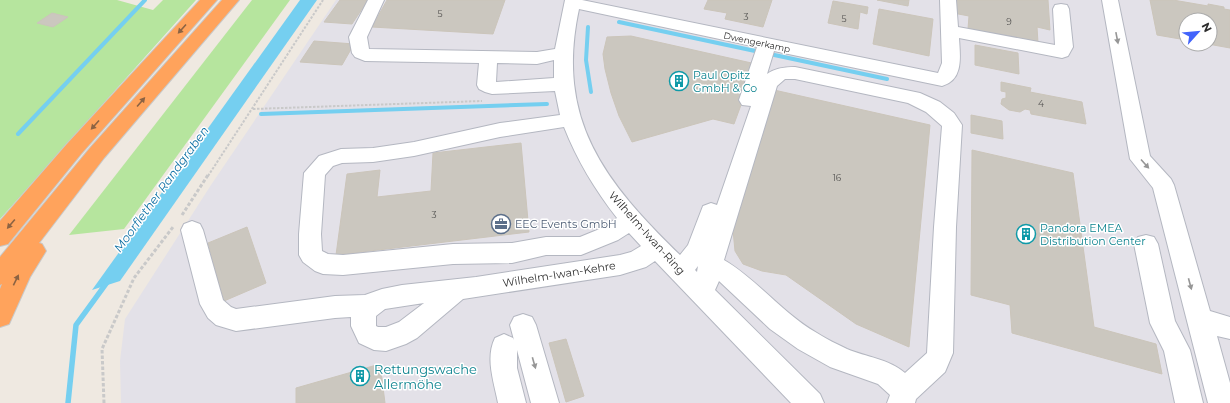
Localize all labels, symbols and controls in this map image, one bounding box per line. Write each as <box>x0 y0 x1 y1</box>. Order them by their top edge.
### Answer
house number: 5 <box>437 8 443 19</box>
house number: 3 <box>743 11 749 22</box>
north arrow <box>1178 12 1218 52</box>
house number: 5 <box>841 13 847 24</box>
house number: 9 <box>1006 16 1012 27</box>
text: N <box>1199 20 1215 35</box>
one-way arrow <box>178 24 187 34</box>
street label: Dwengerkamp <box>723 30 791 54</box>
one-way arrow <box>1114 32 1120 44</box>
place label: Paul Opitz GmbH & Co <box>693 68 757 95</box>
building icon: Paul Opitz GmbH & Co <box>668 70 690 92</box>
one-way arrow <box>137 97 146 107</box>
house number: 4 <box>1038 98 1044 109</box>
one-way arrow <box>90 120 100 130</box>
water label: Moorflether Randgraben <box>110 123 212 255</box>
one-way arrow <box>1140 159 1149 170</box>
house number: 16 <box>833 172 842 183</box>
street label: Wilhelm-Iwan-Ring <box>606 188 688 278</box>
house number: 3 <box>431 209 437 220</box>
office icon: EEC Events GmbH <box>490 213 512 235</box>
place label: EEC Events GmbH <box>515 217 617 231</box>
one-way arrow <box>6 219 15 229</box>
place label: Pandora EMEA Distribution Center <box>1040 221 1146 248</box>
building icon: Pandora EMEA Distribution Center <box>1015 223 1037 245</box>
street label: Wilhelm-Iwan-Kehre <box>501 258 617 290</box>
one-way arrow <box>13 275 19 286</box>
one-way arrow <box>1187 278 1193 290</box>
one-way arrow <box>531 357 537 369</box>
place label: Rettungswache Allermöhe <box>374 361 477 392</box>
building icon: Rettungswache Allermöhe <box>349 365 371 387</box>

